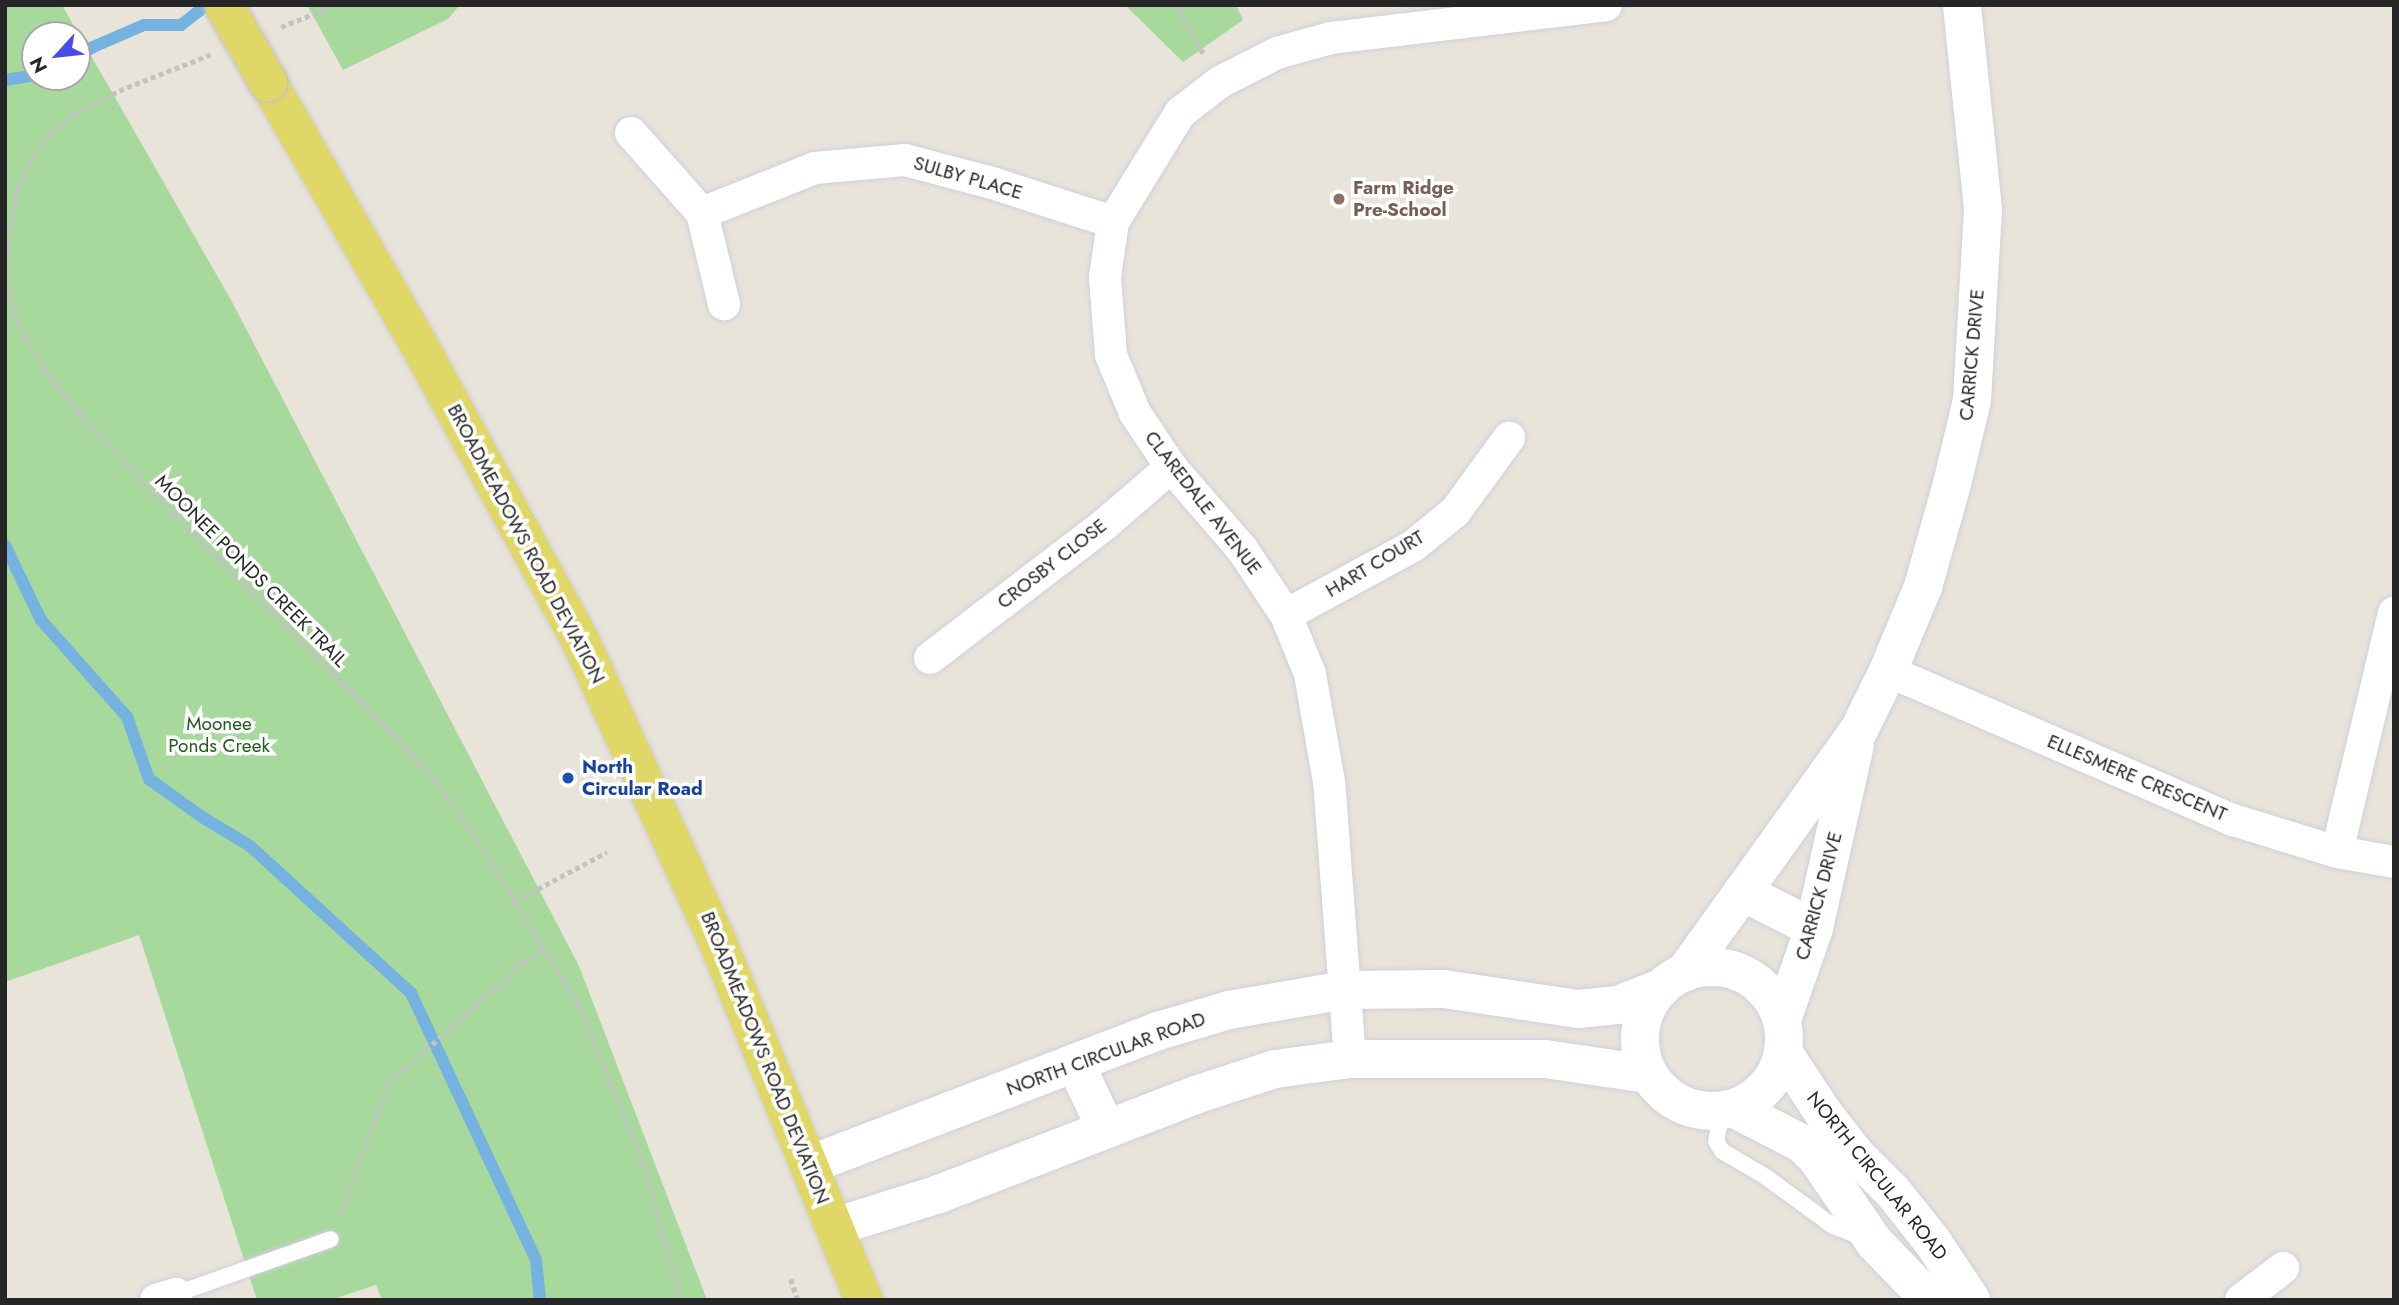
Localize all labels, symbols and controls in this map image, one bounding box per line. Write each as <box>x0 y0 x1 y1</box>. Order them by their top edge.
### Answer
north arrow <box>21 21 91 91</box>
text: N <box>23 52 54 78</box>
street label: SULBY PLACE <box>911 152 1025 204</box>
place label: Farm Ridge Pre-School <box>1353 177 1454 221</box>
marker: Farm Ridge Pre-School <box>1331 191 1347 207</box>
street label: CARRICK DRIVE <box>1955 288 1989 422</box>
street label: BROADMEADOWS ROAD DEVIATION <box>442 400 610 688</box>
street label: CLAREDALE AVENUE <box>1140 427 1266 579</box>
street label: MOONEE PONDS CREEK TRAIL <box>150 470 352 672</box>
street label: CROSBY CLOSE <box>993 514 1111 614</box>
street label: HART COURT <box>1322 526 1428 602</box>
park label: Moonee Ponds Creek <box>168 713 270 757</box>
street label: ELLESMERE CRESCENT <box>2044 730 2230 826</box>
place label: North Circular Road <box>582 756 703 800</box>
marker: North Circular Road <box>560 770 576 786</box>
street label: CARRICK DRIVE <box>1791 829 1847 963</box>
street label: BROADMEADOWS ROAD DEVIATION <box>696 909 834 1207</box>
street label: NORTH CIRCULAR ROAD <box>1003 1007 1209 1101</box>
street label: NORTH CIRCULAR ROAD <box>1802 1087 1952 1265</box>

